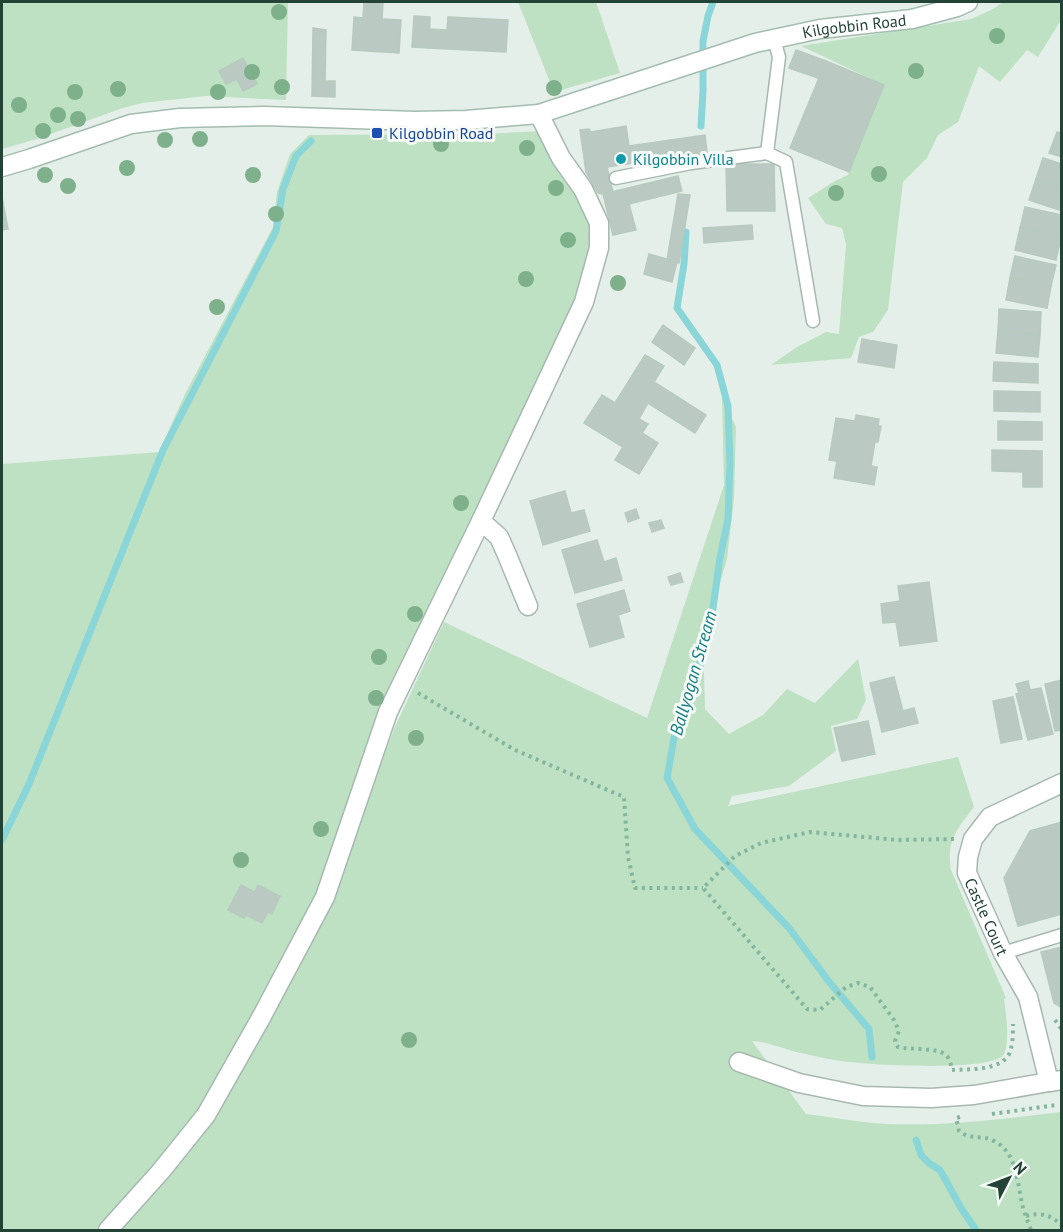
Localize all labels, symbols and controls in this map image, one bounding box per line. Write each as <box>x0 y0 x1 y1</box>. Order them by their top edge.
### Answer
street label: Kilgobbin Road <box>800 10 907 43</box>
place label: Kilgobbin Road <box>389 123 493 143</box>
marker: Kilgobbin Road <box>370 126 384 140</box>
place label: Kilgobbin Villa <box>633 149 734 169</box>
marker: Kilgobbin Villa <box>614 152 628 166</box>
water label: Ballyogan Stream <box>664 608 722 738</box>
street label: Castle Court <box>960 875 1013 959</box>
north arrow <box>979 1148 1039 1208</box>
text: N <box>1009 1157 1031 1179</box>

